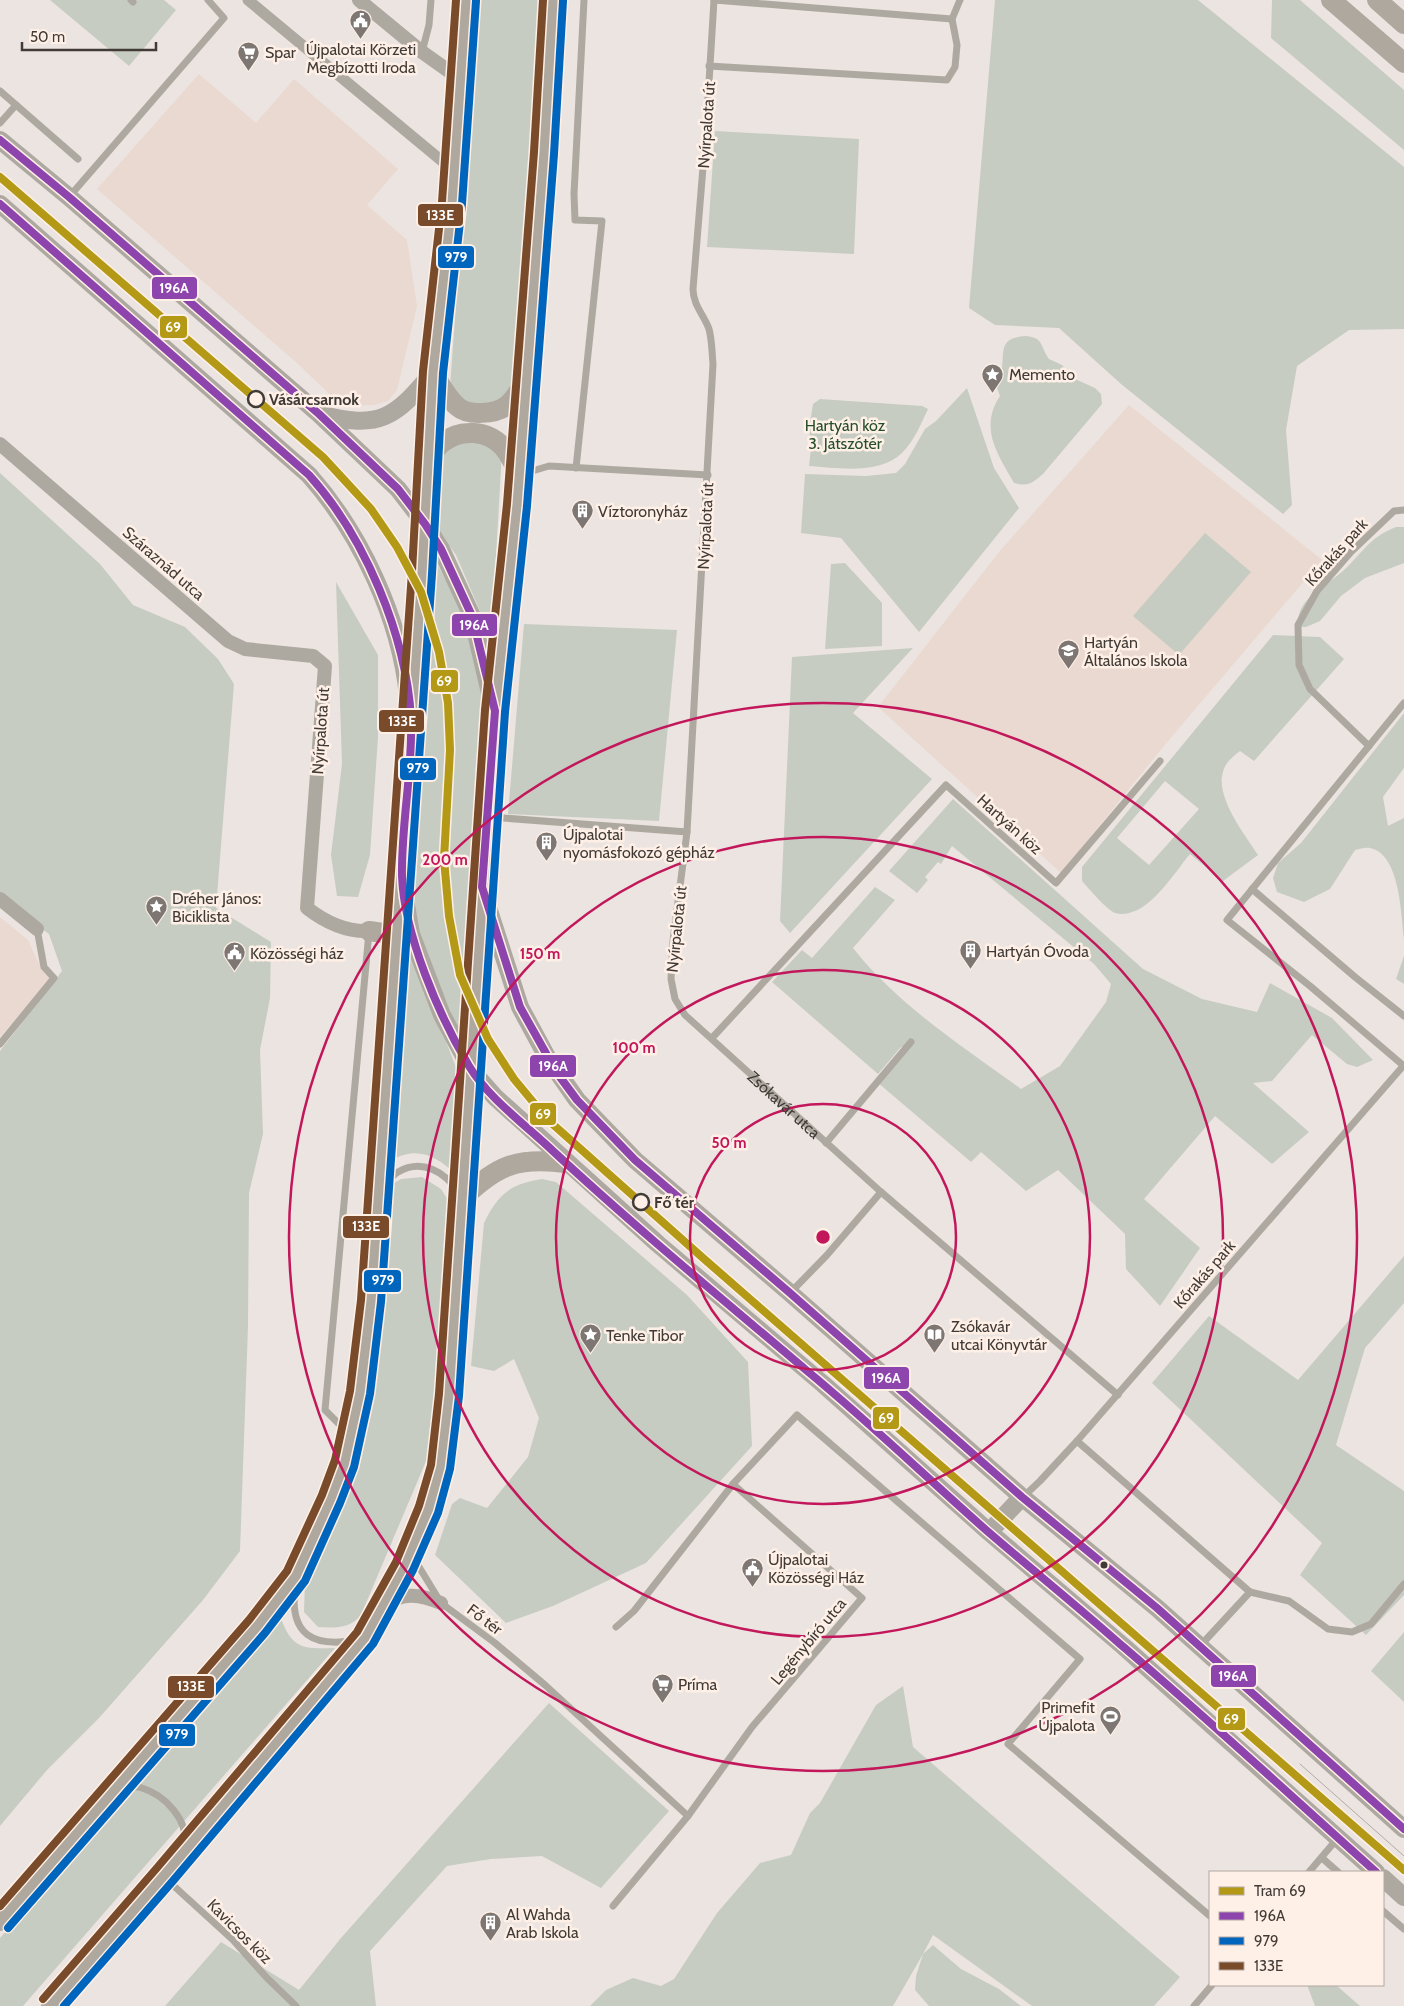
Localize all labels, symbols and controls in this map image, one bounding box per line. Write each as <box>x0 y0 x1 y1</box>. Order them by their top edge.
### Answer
public building icon: Újpalotai Körzeti Megbízotti Iroda <box>349 8 373 39</box>
scale bar <box>22 20 156 52</box>
text: 50 m <box>30 28 65 46</box>
supermarket icon: Spar <box>237 40 261 71</box>
place label: Újpalotai Körzeti Megbízotti Iroda <box>306 40 416 77</box>
place label: Spar <box>265 43 297 62</box>
street label: Nyírpalota út <box>694 80 719 169</box>
line badge: 133E <box>417 203 464 227</box>
text: 133E <box>426 206 454 224</box>
line badge: 979 <box>437 245 475 269</box>
text: 979 <box>445 248 468 266</box>
line badge: 196A <box>151 276 198 300</box>
text: 196A <box>159 279 189 297</box>
line badge: 69 <box>159 315 188 339</box>
text: 69 <box>165 318 181 336</box>
place icon: Memento <box>981 362 1005 393</box>
place label: Memento <box>1009 365 1075 384</box>
marker: Vásárcsarnok <box>247 390 265 408</box>
place label: Vásárcsarnok <box>269 390 359 409</box>
park label: Hartyán köz 3. Játszótér <box>805 416 886 453</box>
street label: Nyírpalota út <box>694 481 717 570</box>
building icon: Víztoronyház <box>570 499 594 530</box>
place label: Víztoronyház <box>598 502 688 521</box>
street label: Kőrakás park <box>1301 514 1372 590</box>
street label: Száraznád utca <box>119 523 209 604</box>
line badge: 196A <box>451 613 498 637</box>
text: 196A <box>459 616 489 634</box>
place label: Hartyán Általános Iskola <box>1084 633 1188 670</box>
school or university icon: Hartyán Általános Iskola <box>1056 639 1080 670</box>
line badge: 69 <box>430 669 459 693</box>
text: 69 <box>436 672 452 690</box>
street label: Nyírpalota út <box>308 686 333 775</box>
line badge: 133E <box>378 709 425 733</box>
text: 133E <box>388 712 416 730</box>
line badge: 979 <box>399 757 437 781</box>
text: 979 <box>407 759 430 777</box>
street label: Hartyán köz <box>973 790 1046 859</box>
place label: Újpalotai nyomásfokozó gépház <box>563 825 715 862</box>
building icon: Újpalotai nyomásfokozó gépház <box>535 831 559 862</box>
text: 200 m <box>422 851 468 869</box>
street label: Nyírpalota út <box>662 884 691 973</box>
place label: Dréher János: Biciklista <box>172 889 261 926</box>
place icon: Dréher János: Biciklista <box>144 895 168 926</box>
building icon: Hartyán Óvoda <box>958 939 982 970</box>
public building icon: Közösségi ház <box>222 941 246 972</box>
place label: Hartyán Óvoda <box>986 942 1089 961</box>
place label: Közösségi ház <box>250 944 344 963</box>
text: 150 m <box>520 945 560 963</box>
text: 100 m <box>612 1039 656 1057</box>
line badge: 196A <box>529 1054 577 1078</box>
text: 196A <box>538 1057 568 1075</box>
street label: Zsókavár utca <box>743 1067 824 1143</box>
line badge: 69 <box>529 1102 557 1126</box>
text: 69 <box>535 1105 551 1123</box>
text: 50 m <box>711 1134 747 1152</box>
marker: Fő tér <box>632 1193 650 1211</box>
place label: Fő tér <box>654 1193 695 1212</box>
line badge: 133E <box>342 1215 390 1239</box>
text: 133E <box>352 1217 380 1235</box>
centre of rings <box>814 1228 832 1246</box>
street label: Kőrakás park <box>1170 1236 1240 1312</box>
line badge: 979 <box>363 1269 402 1293</box>
text: 979 <box>372 1271 395 1289</box>
place label: Zsókavár utcai Könyvtár <box>951 1317 1048 1354</box>
place icon: Tenke Tibor <box>578 1323 602 1354</box>
library icon: Zsókavár utcai Könyvtár <box>923 1323 947 1354</box>
place label: Tenke Tibor <box>606 1326 684 1345</box>
line badge: 196A <box>863 1366 910 1390</box>
text: 196A <box>871 1369 901 1387</box>
line badge: 69 <box>872 1406 900 1430</box>
text: 69 <box>878 1409 894 1427</box>
place label: Újpalotai Közösségi Ház <box>768 1550 865 1587</box>
public building icon: Újpalotai Közösségi Ház <box>740 1556 764 1587</box>
unlabelled marker <box>1099 1560 1109 1570</box>
street label: Legénybíró utca <box>767 1594 850 1688</box>
street label: Fő tér <box>463 1600 507 1639</box>
line badge: 196A <box>1210 1664 1257 1688</box>
text: 196A <box>1218 1667 1248 1685</box>
supermarket icon: Príma <box>650 1672 674 1703</box>
line badge: 133E <box>167 1675 215 1699</box>
place label: Príma <box>678 1675 718 1694</box>
text: 133E <box>177 1677 205 1695</box>
place label: Primefit Újpalota <box>1038 1698 1096 1735</box>
sports icon: Primefit Újpalota <box>1099 1704 1123 1735</box>
line badge: 69 <box>1217 1707 1246 1731</box>
text: 69 <box>1223 1710 1239 1728</box>
line badge: 979 <box>158 1723 196 1747</box>
text: 979 <box>166 1725 189 1743</box>
legend <box>1209 1871 1384 1986</box>
text: Tram 69 <box>1254 1882 1306 1900</box>
street label: Kavicsos köz <box>203 1895 276 1968</box>
place label: Al Wahda Arab Iskola <box>506 1905 579 1942</box>
text: 196A <box>1254 1907 1286 1925</box>
building icon: Al Wahda Arab Iskola <box>478 1911 502 1942</box>
text: 979 <box>1254 1932 1279 1950</box>
text: 133E <box>1254 1957 1283 1975</box>

